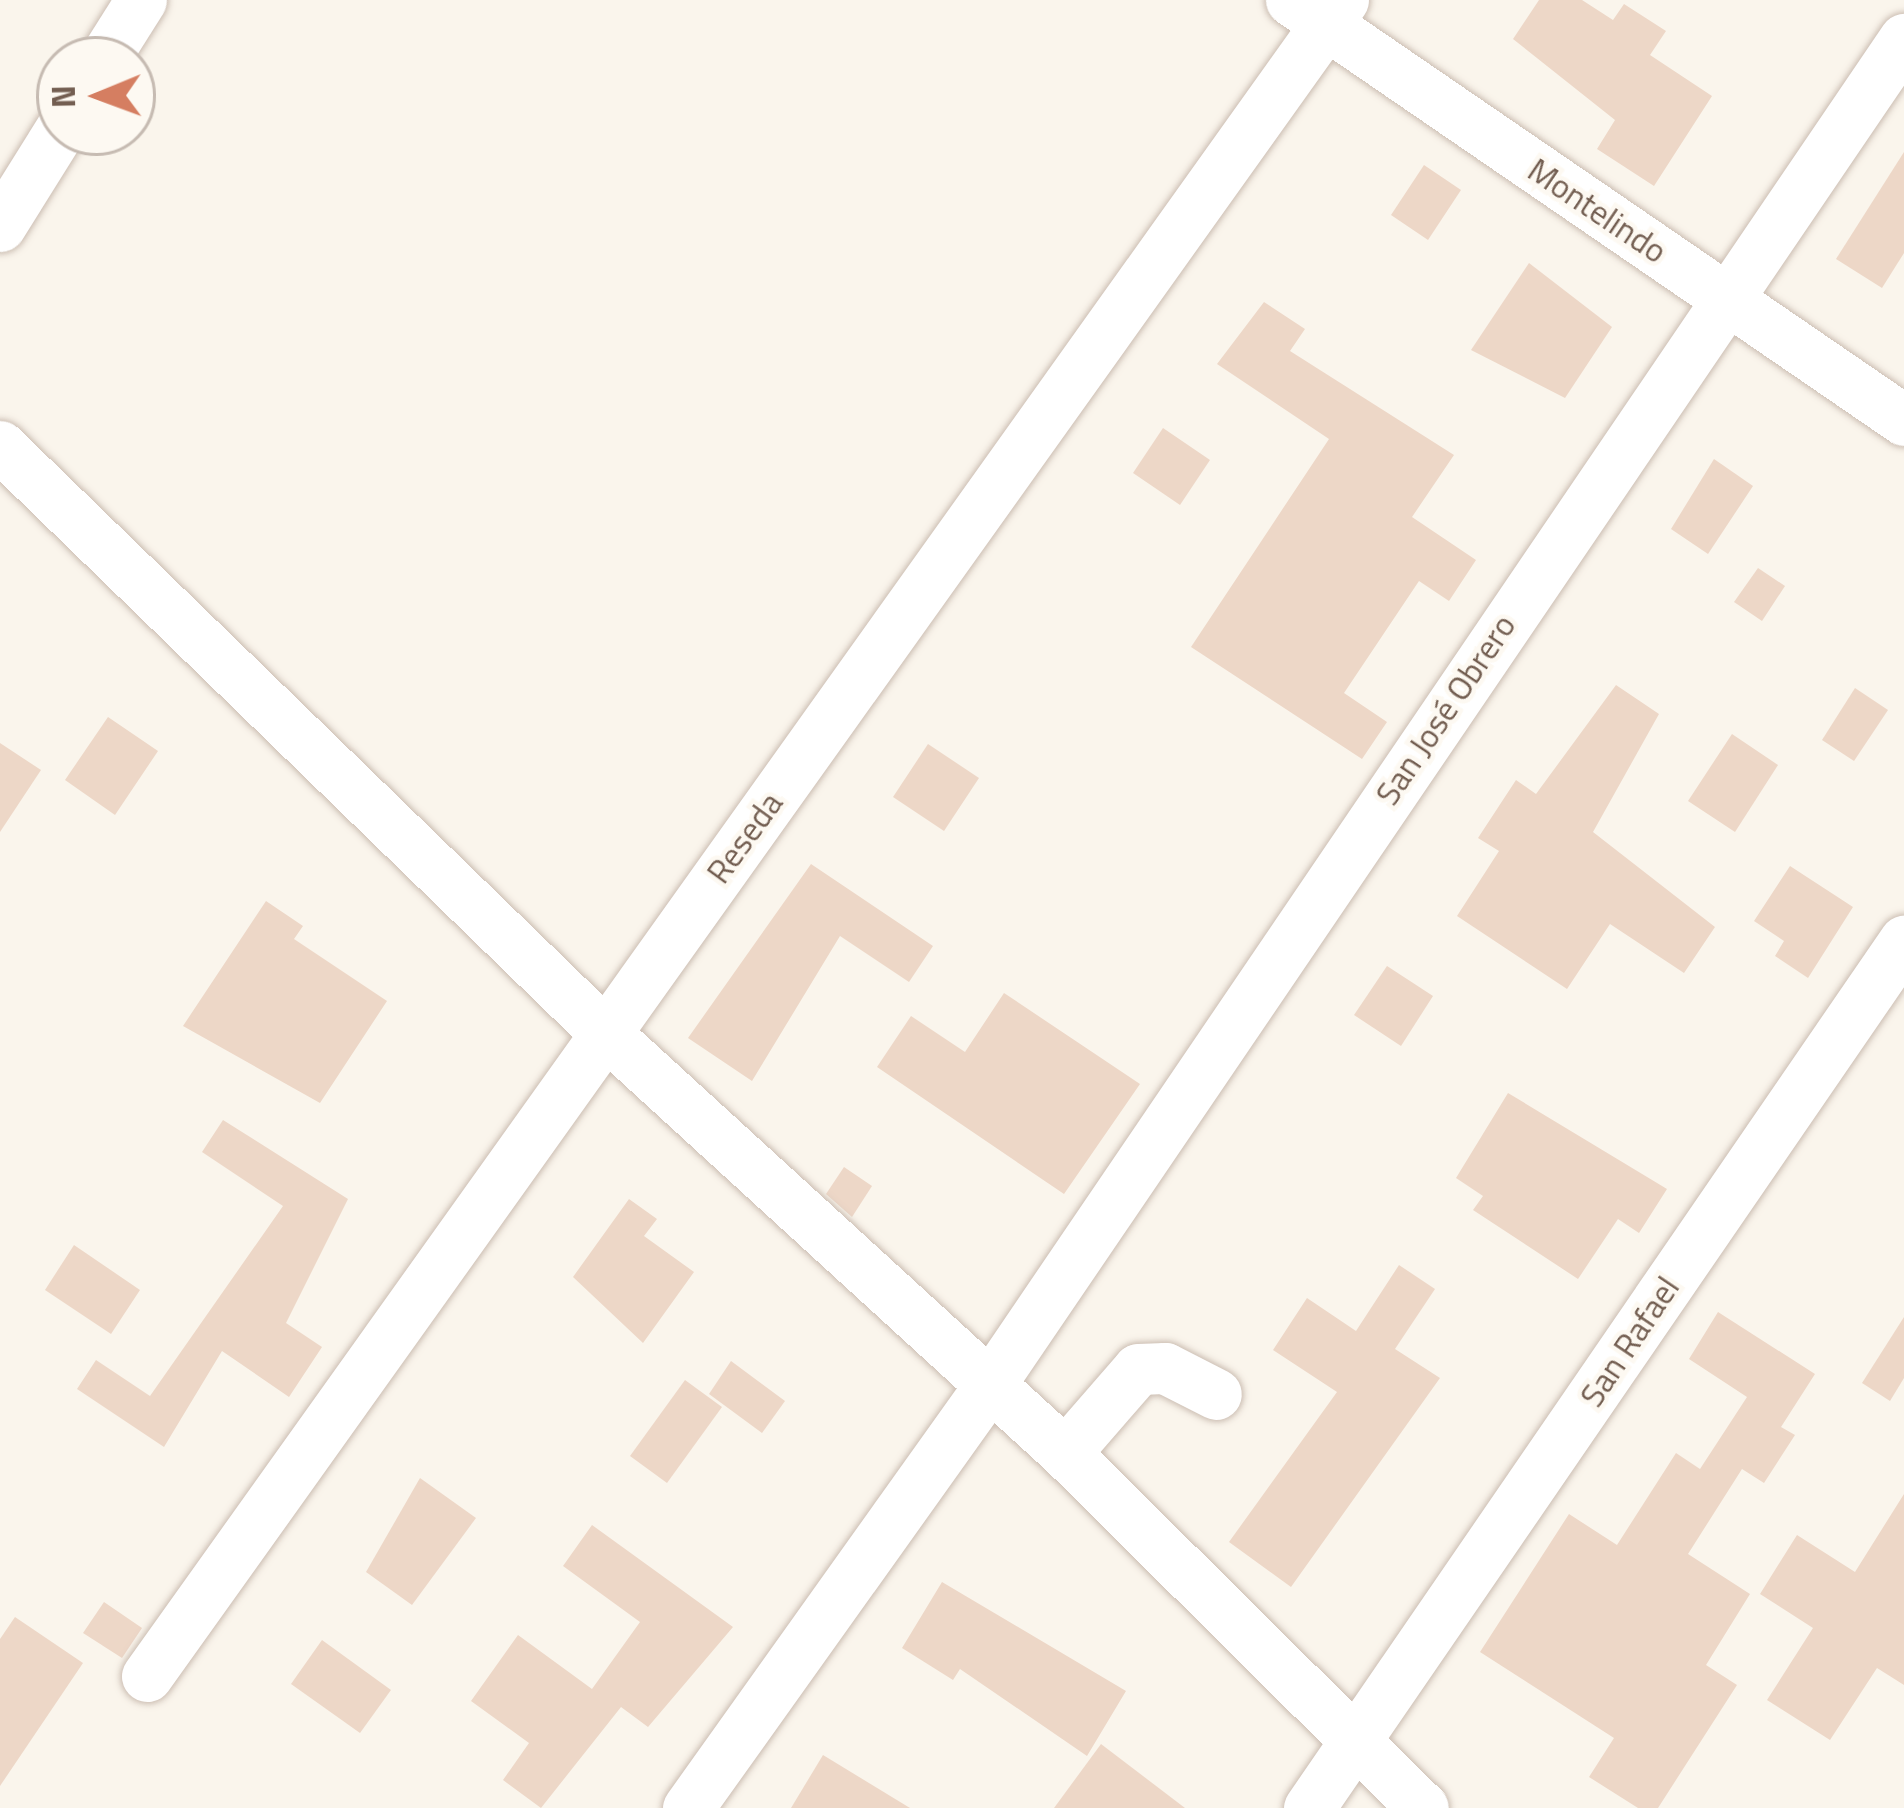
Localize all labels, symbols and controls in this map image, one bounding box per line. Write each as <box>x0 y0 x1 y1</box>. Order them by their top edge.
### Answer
north arrow <box>36 36 156 156</box>
text: N <box>38 85 88 108</box>
street label: Montelindo <box>1520 150 1674 272</box>
street label: San José Obrero <box>1368 607 1524 813</box>
street label: Reseda <box>699 785 791 891</box>
street label: San Rafael <box>1572 1270 1688 1414</box>

